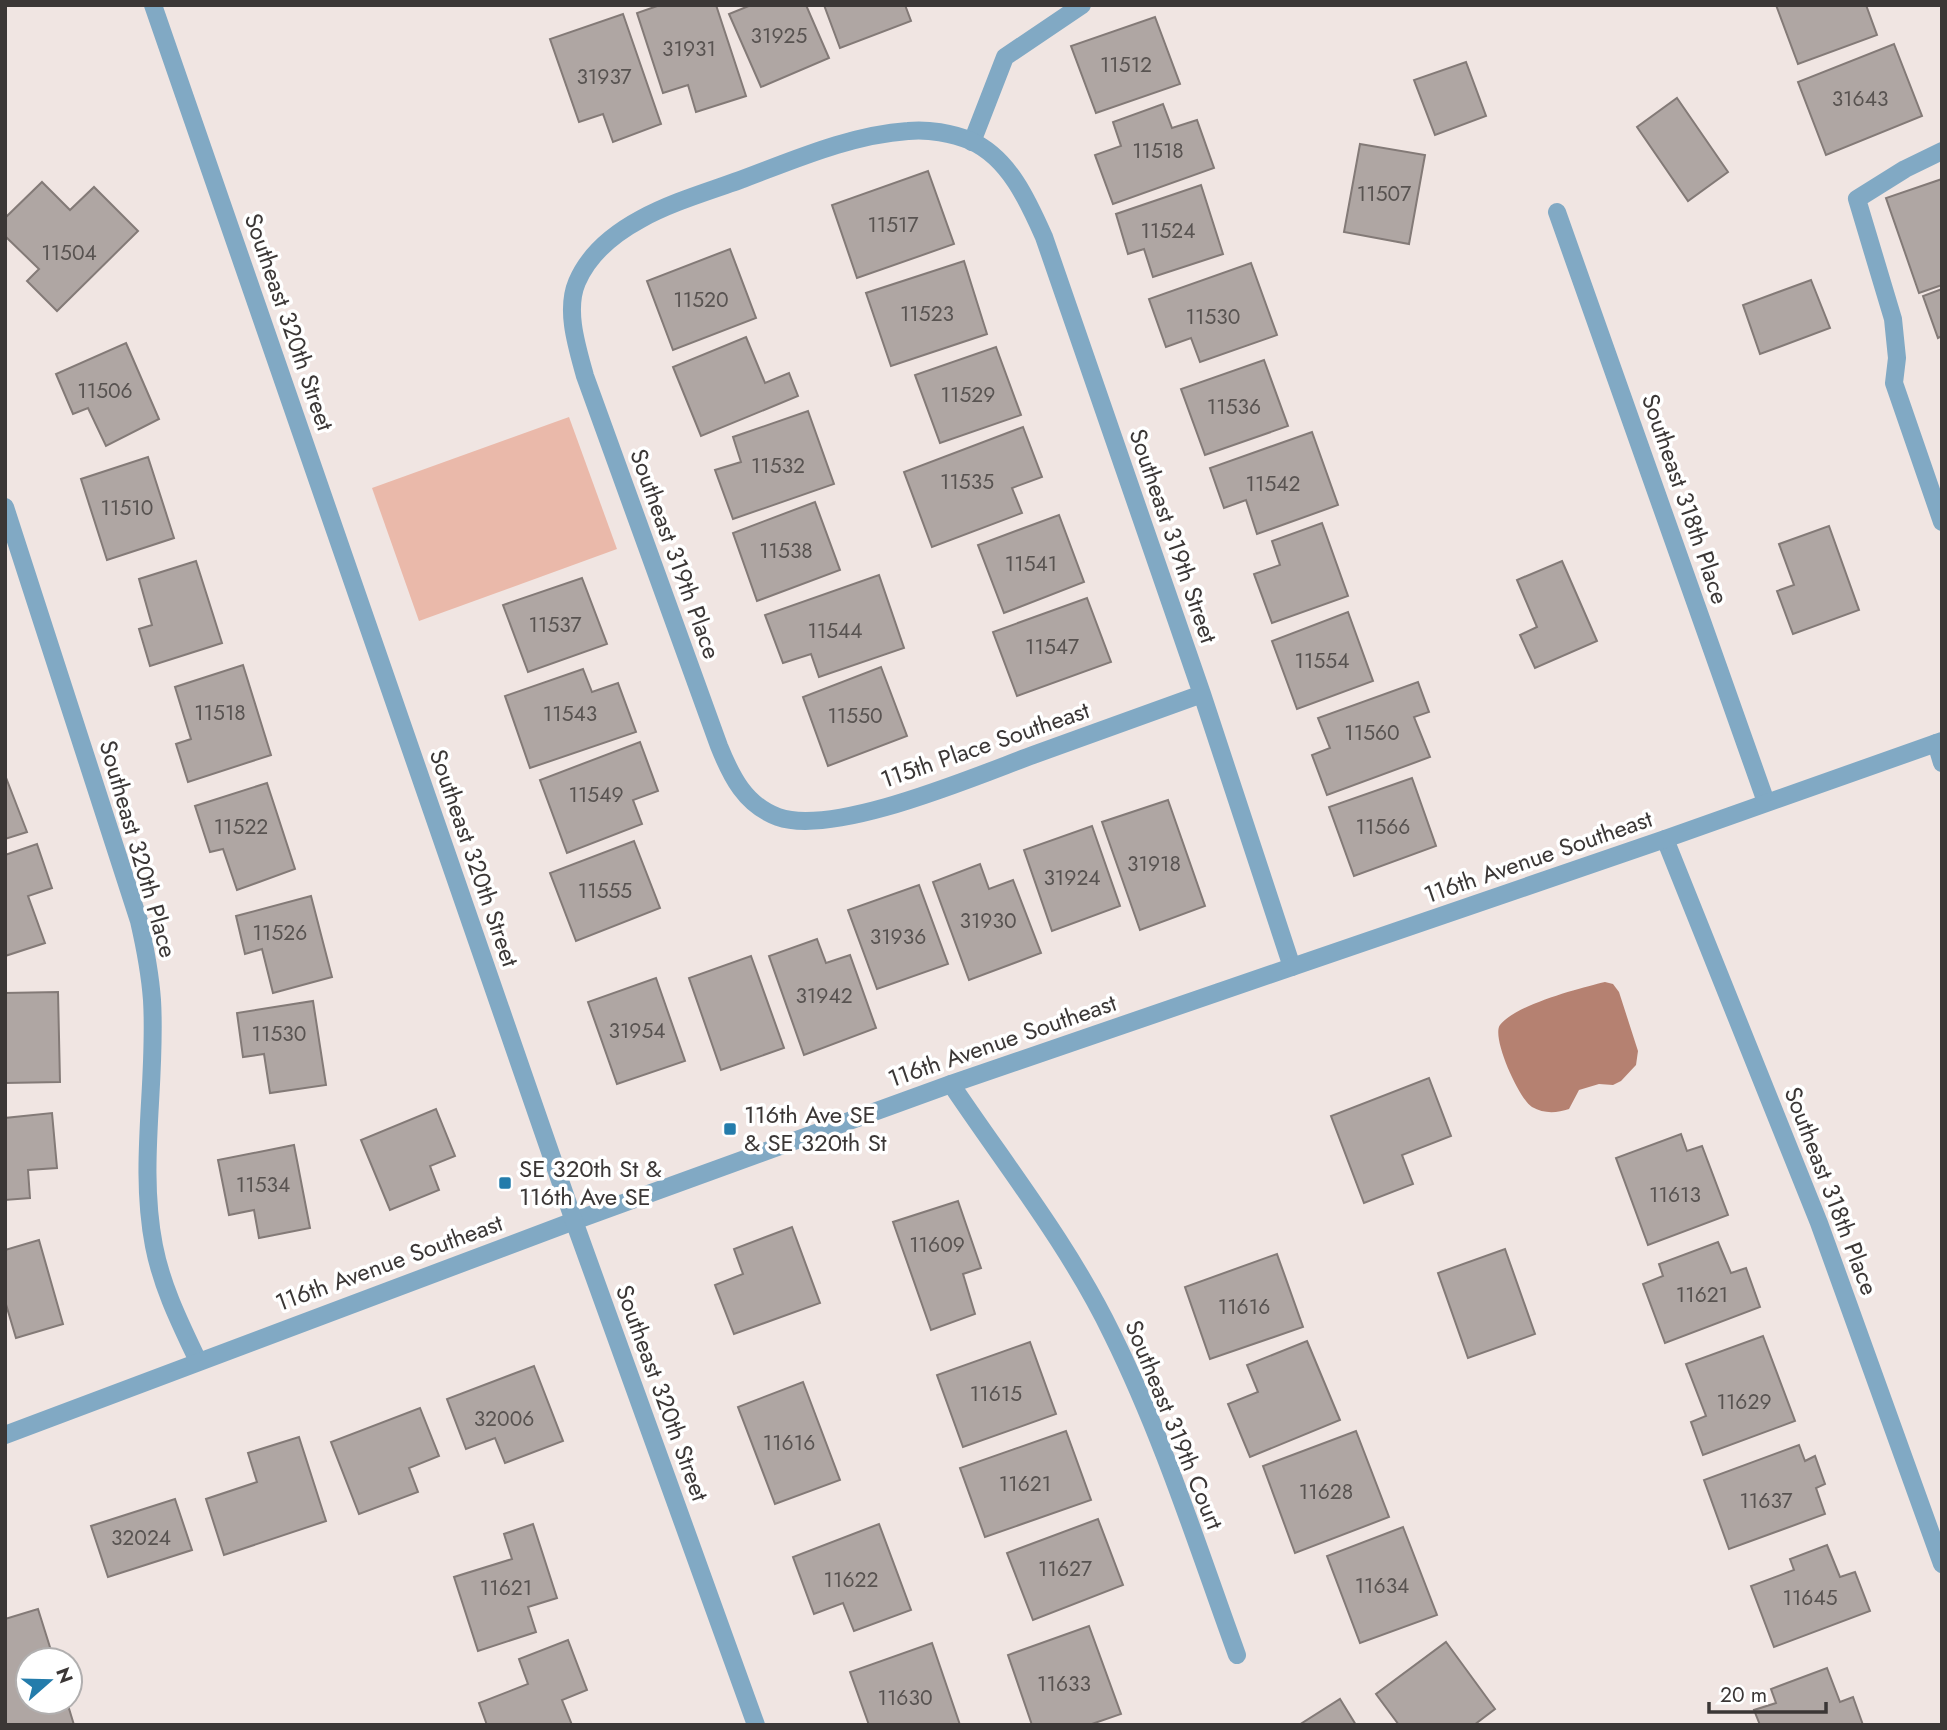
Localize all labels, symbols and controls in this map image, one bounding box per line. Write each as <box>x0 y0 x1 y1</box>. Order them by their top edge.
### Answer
house number: 31925 <box>751 21 807 51</box>
house number: 31931 <box>662 34 716 64</box>
house number: 11512 <box>1100 50 1152 80</box>
house number: 31937 <box>576 62 632 92</box>
house number: 31643 <box>1832 84 1888 114</box>
house number: 11518 <box>1132 136 1184 166</box>
house number: 11507 <box>1357 179 1411 209</box>
street label: Southeast 320th Street <box>236 208 343 435</box>
house number: 11517 <box>867 210 919 240</box>
house number: 11524 <box>1141 216 1195 246</box>
house number: 11504 <box>41 238 97 268</box>
house number: 11520 <box>673 285 729 315</box>
house number: 11523 <box>900 299 954 329</box>
house number: 11530 <box>1186 302 1240 332</box>
house number: 11506 <box>77 376 133 406</box>
house number: 11529 <box>941 380 995 410</box>
street label: Southeast 318th Place <box>1633 389 1738 609</box>
house number: 11536 <box>1207 392 1261 422</box>
street label: Southeast 319th Street <box>1120 424 1227 648</box>
street label: Southeast 319th Place <box>621 444 730 664</box>
house number: 11532 <box>751 451 805 481</box>
house number: 11535 <box>940 467 994 497</box>
house number: 11542 <box>1246 469 1300 499</box>
house number: 11510 <box>101 493 153 523</box>
house number: 11538 <box>759 536 813 566</box>
house number: 11541 <box>1005 549 1057 579</box>
house number: 11537 <box>529 610 581 640</box>
house number: 11544 <box>807 616 863 646</box>
house number: 11547 <box>1025 632 1079 662</box>
house number: 11554 <box>1295 646 1349 676</box>
street label: 115th Place Southeast <box>876 692 1094 797</box>
house number: 11518 <box>194 698 246 728</box>
house number: 11543 <box>543 699 597 729</box>
house number: 11550 <box>827 701 883 731</box>
house number: 11560 <box>1344 718 1400 748</box>
street label: Southeast 320th Place <box>91 736 186 962</box>
street label: Southeast 320th Street <box>421 744 528 971</box>
house number: 11549 <box>568 780 624 810</box>
street label: 116th Avenue Southeast <box>1419 801 1657 912</box>
house number: 11522 <box>214 812 268 842</box>
house number: 11566 <box>1356 812 1410 842</box>
house number: 31918 <box>1127 849 1181 879</box>
house number: 31924 <box>1043 863 1101 893</box>
house number: 11555 <box>578 876 632 906</box>
house number: 31930 <box>959 906 1017 936</box>
house number: 11526 <box>253 918 307 948</box>
house number: 31936 <box>870 922 926 952</box>
house number: 31942 <box>795 981 853 1011</box>
street label: 116th Avenue Southeast <box>883 985 1121 1096</box>
house number: 31954 <box>608 1016 666 1046</box>
house number: 11530 <box>252 1019 306 1049</box>
street label: Southeast 318th Place <box>1776 1082 1887 1300</box>
place label: 116th Ave SE & SE 320th St <box>744 1097 887 1160</box>
marker: 116th Ave SE & SE 320th St <box>722 1121 738 1137</box>
place label: SE 320th St & 116th Ave SE <box>519 1151 662 1214</box>
house number: 11534 <box>236 1170 290 1200</box>
marker: SE 320th St & 116th Ave SE <box>497 1175 513 1191</box>
house number: 11613 <box>1649 1180 1701 1210</box>
street label: 116th Avenue Southeast <box>270 1205 508 1320</box>
house number: 11609 <box>909 1230 965 1260</box>
street label: Southeast 320th Street <box>607 1280 718 1506</box>
house number: 11621 <box>1676 1280 1728 1310</box>
house number: 11616 <box>1218 1292 1270 1322</box>
street label: Southeast 319th Court <box>1116 1315 1233 1535</box>
house number: 11615 <box>970 1379 1022 1409</box>
house number: 11629 <box>1716 1387 1772 1417</box>
house number: 32006 <box>474 1404 534 1434</box>
house number: 11616 <box>763 1428 815 1458</box>
house number: 11621 <box>999 1469 1051 1499</box>
house number: 11628 <box>1299 1477 1353 1507</box>
house number: 11637 <box>1739 1486 1793 1516</box>
house number: 32024 <box>111 1523 171 1553</box>
house number: 11627 <box>1038 1554 1092 1584</box>
house number: 11622 <box>824 1565 878 1595</box>
house number: 11634 <box>1355 1571 1409 1601</box>
house number: 11621 <box>480 1573 532 1603</box>
house number: 11645 <box>1782 1583 1838 1613</box>
north arrow <box>14 1646 84 1716</box>
text: N <box>49 1664 80 1687</box>
house number: 11633 <box>1037 1669 1091 1699</box>
scale bar <box>1709 1670 1826 1714</box>
text: 20 m <box>1720 1680 1767 1710</box>
house number: 11630 <box>877 1683 933 1713</box>

